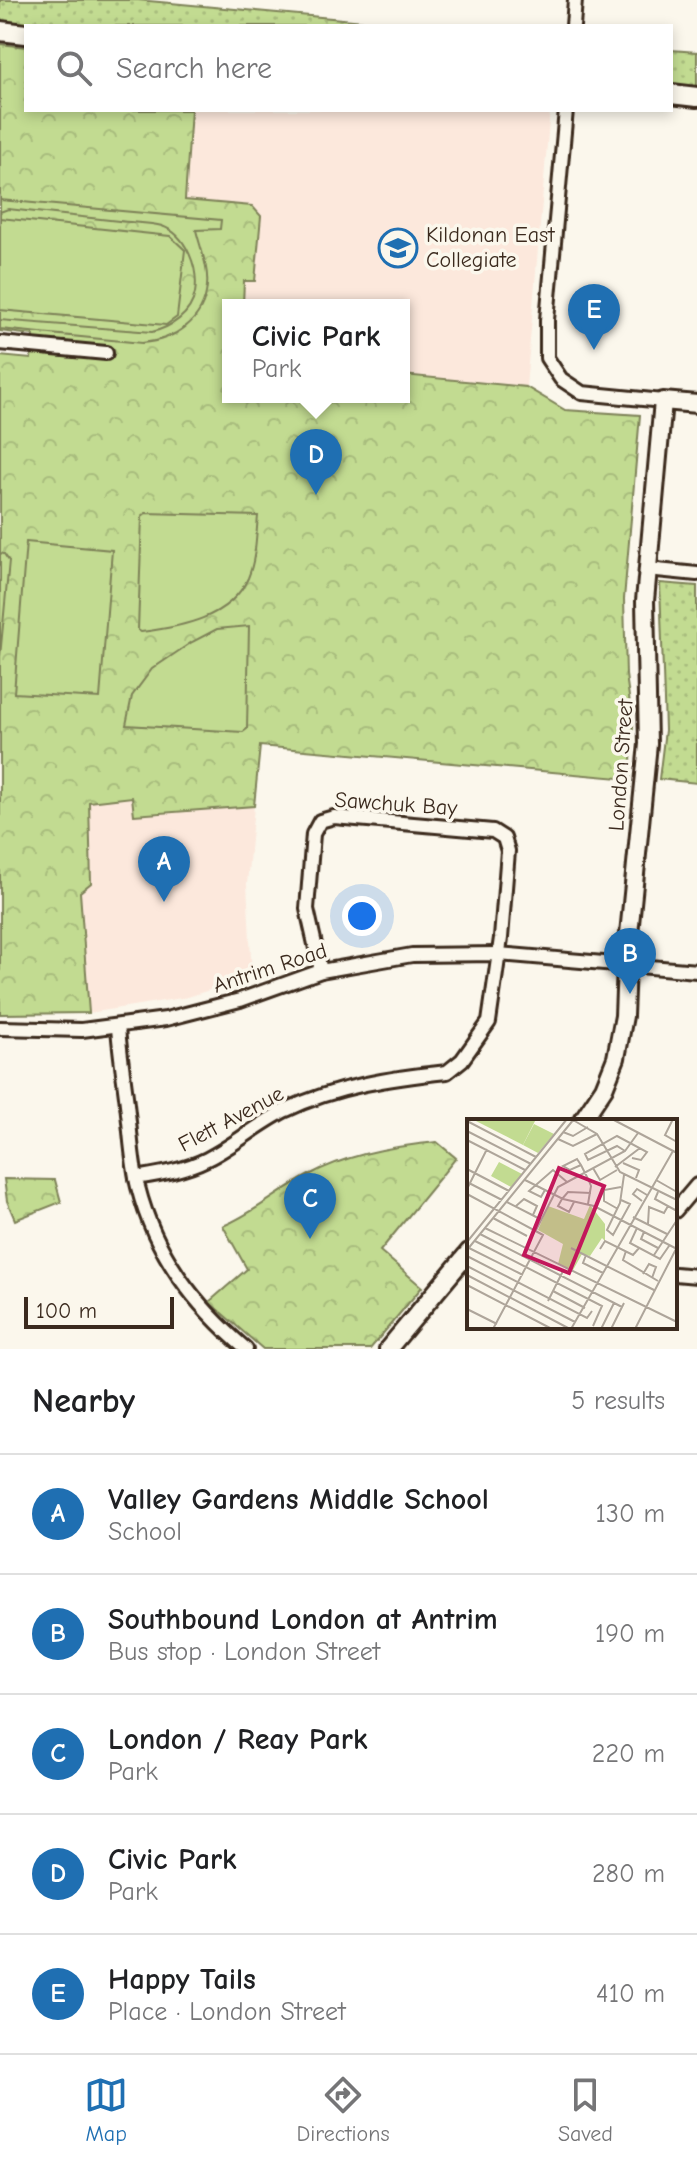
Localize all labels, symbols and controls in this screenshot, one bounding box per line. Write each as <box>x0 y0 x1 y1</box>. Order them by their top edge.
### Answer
search box <box>24 24 673 112</box>
icon: search <box>52 46 96 90</box>
text: Search here <box>116 51 272 86</box>
place label: Kildonan East Collegiate <box>426 222 555 273</box>
school or university icon: Kildonan East Collegiate <box>377 227 419 269</box>
pin: E <box>568 284 620 350</box>
popup <box>222 299 410 403</box>
text: Civic Park <box>252 319 380 354</box>
text: Park <box>252 354 301 384</box>
pin: D <box>290 429 342 495</box>
street label: London Street <box>603 697 639 832</box>
street label: Sawchuk Bay <box>334 787 458 821</box>
pin: A <box>138 836 190 902</box>
your location <box>342 896 382 936</box>
pin: B <box>604 928 656 994</box>
street label: Antrim Road <box>210 937 330 999</box>
street label: Flett Avenue <box>174 1080 288 1158</box>
inset map <box>467 1119 677 1329</box>
pin: C <box>284 1173 336 1239</box>
scale bar <box>24 1293 174 1329</box>
text: 100 m <box>36 1298 97 1324</box>
text: Nearby <box>32 1381 135 1421</box>
text: 5 results <box>571 1386 665 1416</box>
text: Valley Gardens Middle School <box>108 1482 489 1517</box>
text: A <box>51 1499 65 1529</box>
text: 130 m <box>596 1499 665 1529</box>
text: School <box>108 1517 182 1547</box>
text: Southbound London at Antrim <box>108 1602 498 1637</box>
text: B <box>50 1619 66 1649</box>
text: 190 m <box>595 1619 665 1649</box>
text: Bus stop · London Street <box>108 1637 380 1667</box>
text: London / Reay Park <box>108 1722 368 1757</box>
text: C <box>50 1739 66 1769</box>
text: 220 m <box>592 1739 665 1769</box>
text: Park <box>108 1757 158 1787</box>
text: Civic Park <box>108 1842 237 1877</box>
text: D <box>50 1859 66 1889</box>
text: 280 m <box>592 1859 665 1889</box>
text: Park <box>108 1877 158 1907</box>
text: Happy Tails <box>108 1962 256 1997</box>
text: E <box>50 1979 66 2009</box>
text: 410 m <box>596 1979 665 2009</box>
text: Place · London Street <box>108 1997 346 2027</box>
tab: Map <box>84 2073 128 2147</box>
tab: Directions <box>297 2073 390 2147</box>
tab: Saved <box>558 2073 613 2147</box>

